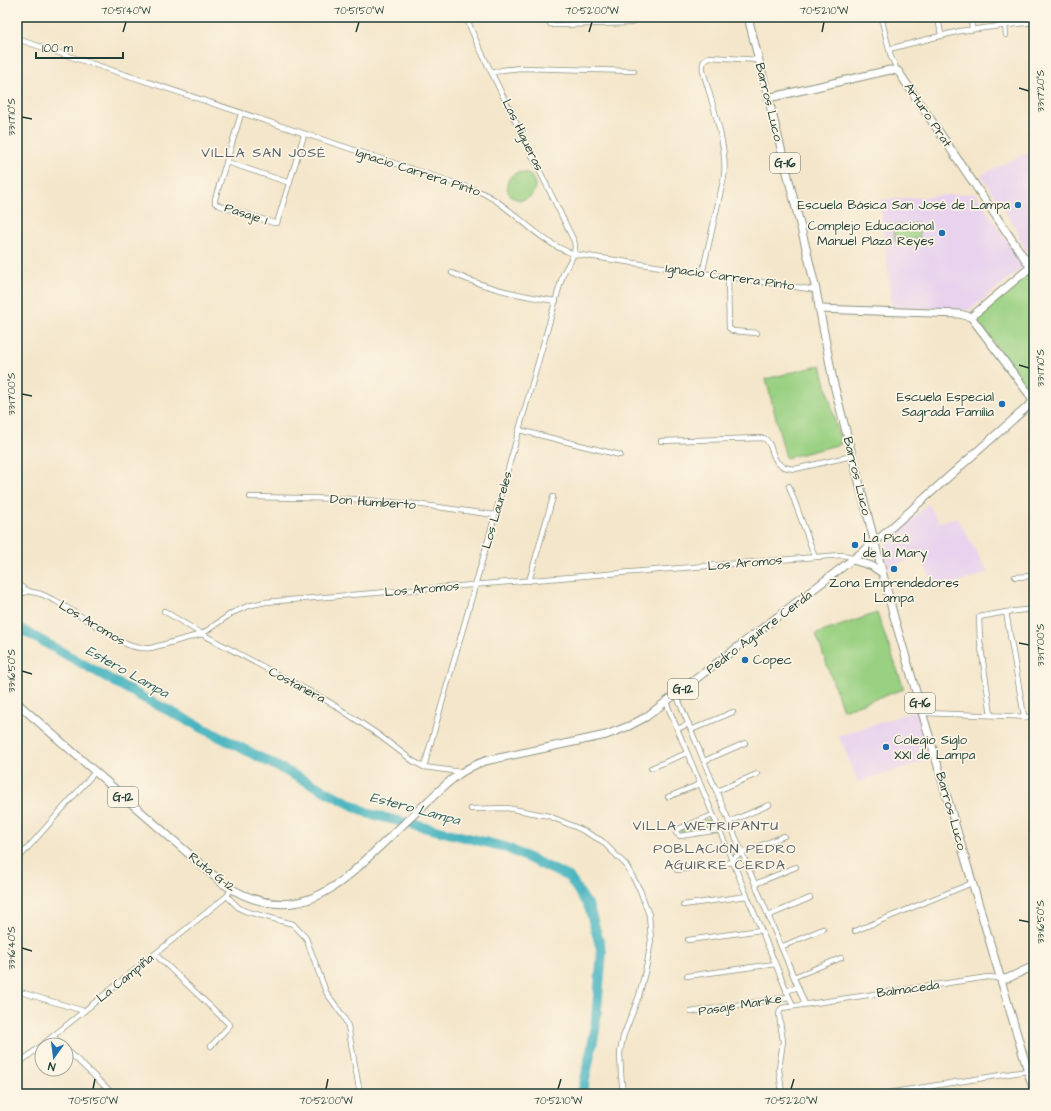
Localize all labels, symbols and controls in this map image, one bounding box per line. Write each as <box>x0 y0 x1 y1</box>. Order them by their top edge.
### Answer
text: 70°51'40"W <box>101 4 151 18</box>
text: 70°51'50"W <box>334 4 384 18</box>
text: 70°52'00"W <box>565 4 619 18</box>
text: 70°52'10"W <box>800 4 849 18</box>
scale bar <box>36 34 123 60</box>
text: 100 m <box>42 40 73 57</box>
street label: Barros Luco <box>751 61 788 144</box>
text: 33°17'20"S <box>1034 69 1048 112</box>
street label: Arturo Prat <box>900 79 957 151</box>
street label: Las Higueras <box>497 96 548 175</box>
text: 33°17'10"S <box>5 98 19 136</box>
district label: VILLA SAN JOSÉ <box>201 143 327 163</box>
street label: Ignacio Carrera Pinto <box>353 143 483 202</box>
road number: G-16 <box>770 153 800 173</box>
place label: Escuela Básica San José de Lampa <box>798 196 1010 214</box>
street label: Pasaje 1 <box>222 199 270 230</box>
marker: Escuela Básica San José de Lampa <box>1013 200 1023 210</box>
place label: Complejo Educacional Manuel Plaza Reyes <box>808 217 934 251</box>
marker: Complejo Educacional Manuel Plaza Reyes <box>937 228 947 238</box>
street label: Ignacio Carrera Pinto <box>664 259 796 296</box>
text: 33°17'10"S <box>1034 349 1048 387</box>
text: 33°17'00"S <box>5 372 19 415</box>
place label: Escuela Especial Sagrada Familia <box>897 388 994 422</box>
marker: Escuela Especial Sagrada Familia <box>997 399 1007 409</box>
street label: Barros Luco <box>839 435 876 518</box>
street label: Los Laureles <box>477 469 517 551</box>
street label: Don Humberto <box>329 490 417 514</box>
place label: La Picá de la Mary <box>863 529 927 563</box>
marker: La Picá de la Mary <box>850 540 860 550</box>
street label: Los Aromos <box>707 551 784 575</box>
marker: Zona Emprendedores Lampa <box>889 564 899 574</box>
place label: Zona Emprendedores Lampa <box>829 574 959 607</box>
street label: Los Aromos <box>384 577 461 601</box>
street label: Pedro Aguirre Cerda <box>702 586 817 679</box>
street label: Los Aromos <box>55 596 129 650</box>
text: 33°17'00"S <box>1034 623 1048 666</box>
water label: Estero Lampa <box>82 641 173 704</box>
text: 33°16'50"S <box>5 649 19 693</box>
place label: Copec <box>753 651 792 669</box>
marker: Copec <box>740 655 750 665</box>
street label: Costanera <box>265 662 329 708</box>
road number: G-12 <box>668 679 698 699</box>
road number: G-16 <box>905 693 935 713</box>
place label: Colegio Siglo XXI de Lampa <box>894 731 976 764</box>
marker: Colegio Siglo XXI de Lampa <box>881 742 891 752</box>
street label: Barros Luco <box>931 770 971 853</box>
road number: G-12 <box>108 787 138 807</box>
water label: Estero Lampa <box>368 787 463 831</box>
district label: VILLA WETRIPANTU <box>633 816 779 836</box>
district label: POBLACIÓN PEDRO AGUIRRE CERDA <box>653 839 797 875</box>
street label: Ruta G-12 <box>185 848 240 896</box>
text: 33°16'50"S <box>1034 900 1048 944</box>
text: 33°16'40"S <box>5 926 19 970</box>
street label: La Campiña <box>92 949 158 1007</box>
street label: Balmaceda <box>875 976 941 1002</box>
street label: Pasaje Marike <box>697 990 783 1020</box>
north arrow <box>34 1037 74 1077</box>
text: N <box>46 1058 57 1074</box>
text: 70°51'50"W <box>68 1094 118 1108</box>
text: 70°52'00"W <box>299 1094 353 1108</box>
text: 70°52'10"W <box>534 1094 583 1108</box>
text: 70°52'20"W <box>765 1094 818 1108</box>

